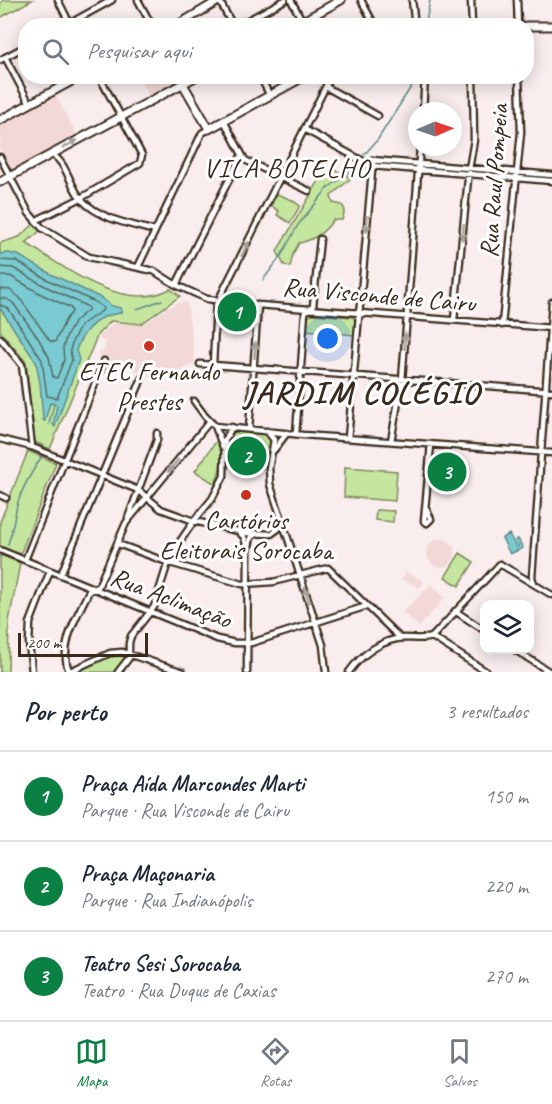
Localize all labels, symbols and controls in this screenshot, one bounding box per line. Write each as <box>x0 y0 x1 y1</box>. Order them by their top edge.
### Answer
search box <box>18 18 534 84</box>
icon: search <box>39 35 72 68</box>
text: Pesquisar aqui <box>87 37 192 65</box>
north arrow <box>408 102 462 156</box>
street label: Rua Raul Pompeia <box>472 102 516 259</box>
one-way arrow <box>62 139 79 149</box>
district label: VILA BOTELHO <box>203 151 372 185</box>
one-way arrow <box>362 215 372 234</box>
one-way arrow <box>458 223 468 242</box>
one-way arrow <box>239 240 249 258</box>
street label: Rua Visconde de Cairu <box>281 270 478 320</box>
pin: 1 <box>218 290 256 334</box>
your location <box>313 324 342 353</box>
one-way arrow <box>400 332 409 351</box>
marker: ETEC Fernando Prestes <box>142 339 156 353</box>
one-way arrow <box>250 340 260 359</box>
place label: ETEC Fernando Prestes <box>79 355 221 418</box>
district label: JARDIM COLÉGIO <box>242 372 482 413</box>
pin: 2 <box>228 434 266 478</box>
pin: 3 <box>428 450 466 494</box>
one-way arrow <box>166 458 179 474</box>
marker: Cartórios Eleitorais Sorocaba <box>239 488 253 502</box>
place label: Cartórios Eleitorais Sorocaba <box>160 504 335 567</box>
street label: Rua Aclimação <box>106 560 238 637</box>
one-way arrow <box>302 586 311 604</box>
map controls <box>480 600 534 654</box>
button: layers <box>480 600 534 654</box>
scale bar <box>18 630 148 658</box>
text: 200 m <box>27 633 61 653</box>
text: Por perto <box>24 695 106 728</box>
text: 3 resultados <box>446 699 528 724</box>
text: Praça Aída Marcondes Marti <box>81 770 304 798</box>
text: 1 <box>39 784 48 809</box>
text: 150 m <box>485 784 528 809</box>
text: Parque · Rua Visconde de Cairu <box>81 798 289 823</box>
text: Praça Maçonaria <box>81 860 214 888</box>
text: 2 <box>39 874 48 899</box>
text: 220 m <box>485 874 528 899</box>
text: Parque · Rua Indianópolis <box>81 888 252 913</box>
text: Teatro Sesi Sorocaba <box>81 950 240 978</box>
text: 3 <box>39 964 48 989</box>
text: 270 m <box>485 964 528 989</box>
text: Teatro · Rua Duque de Caxias <box>81 978 276 1003</box>
tab: Mapa <box>75 1035 108 1091</box>
tab: Rotas <box>259 1035 292 1091</box>
tab: Salvos <box>443 1035 477 1091</box>

